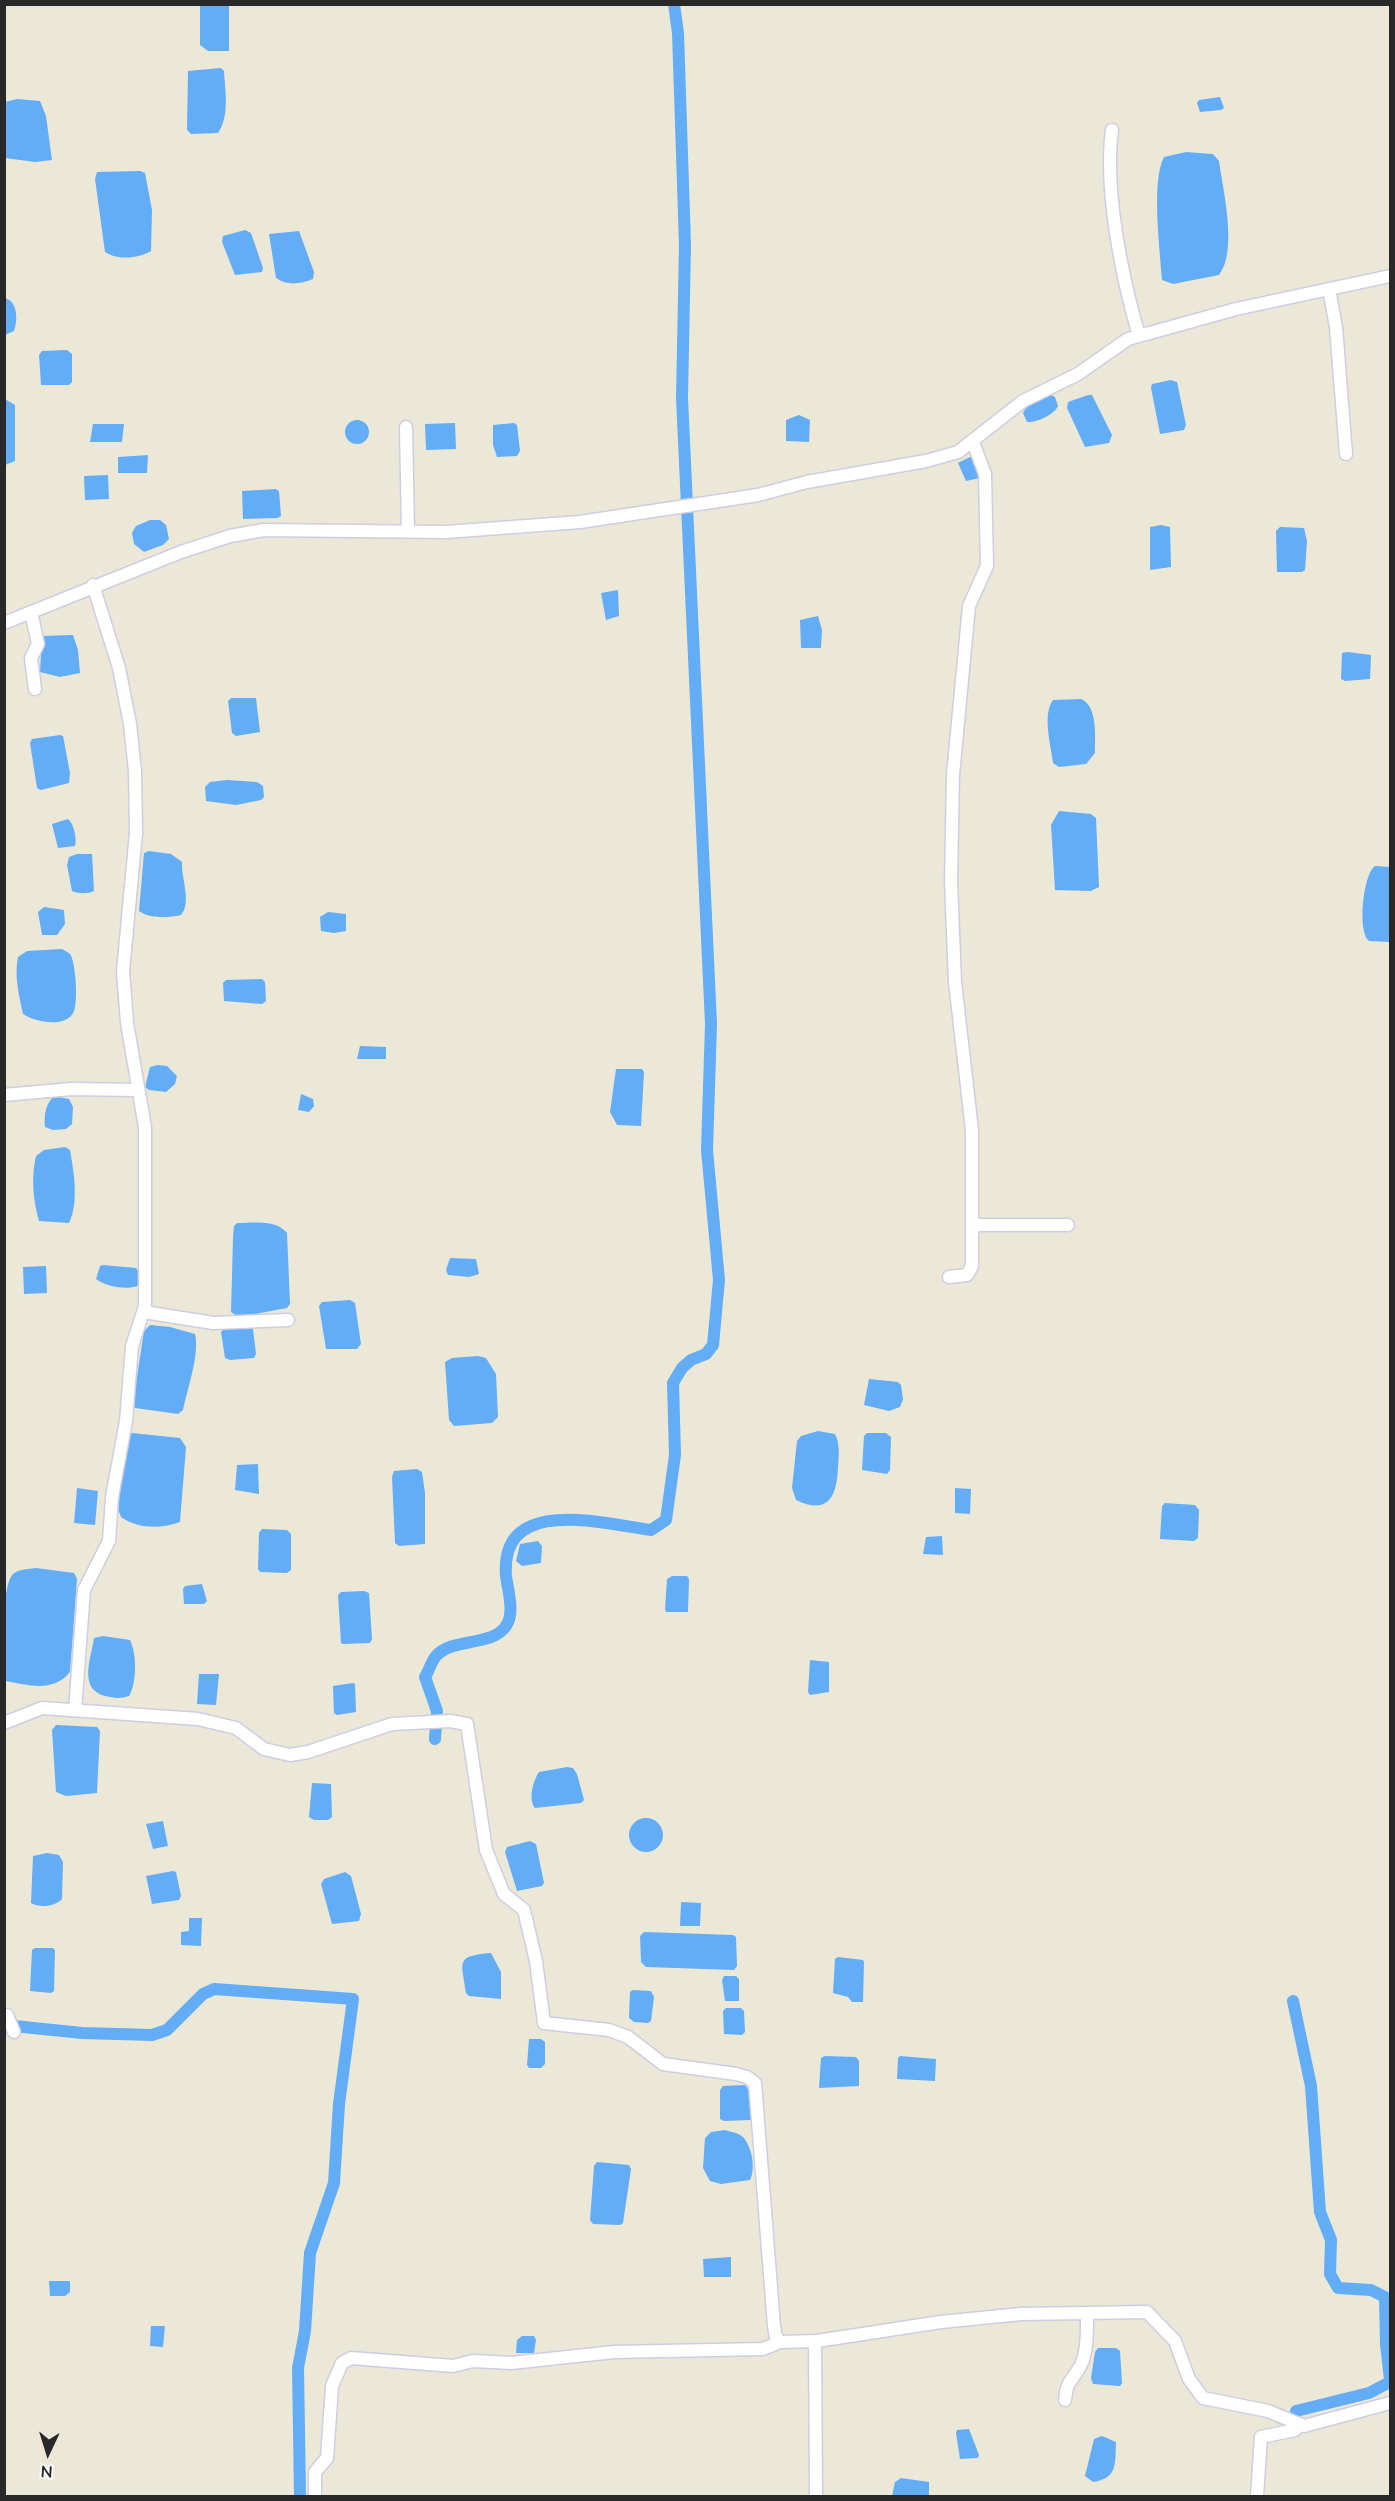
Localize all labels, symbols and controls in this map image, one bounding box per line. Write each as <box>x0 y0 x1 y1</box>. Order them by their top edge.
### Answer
north arrow <box>18 2423 78 2483</box>
text: N <box>40 2460 53 2482</box>

